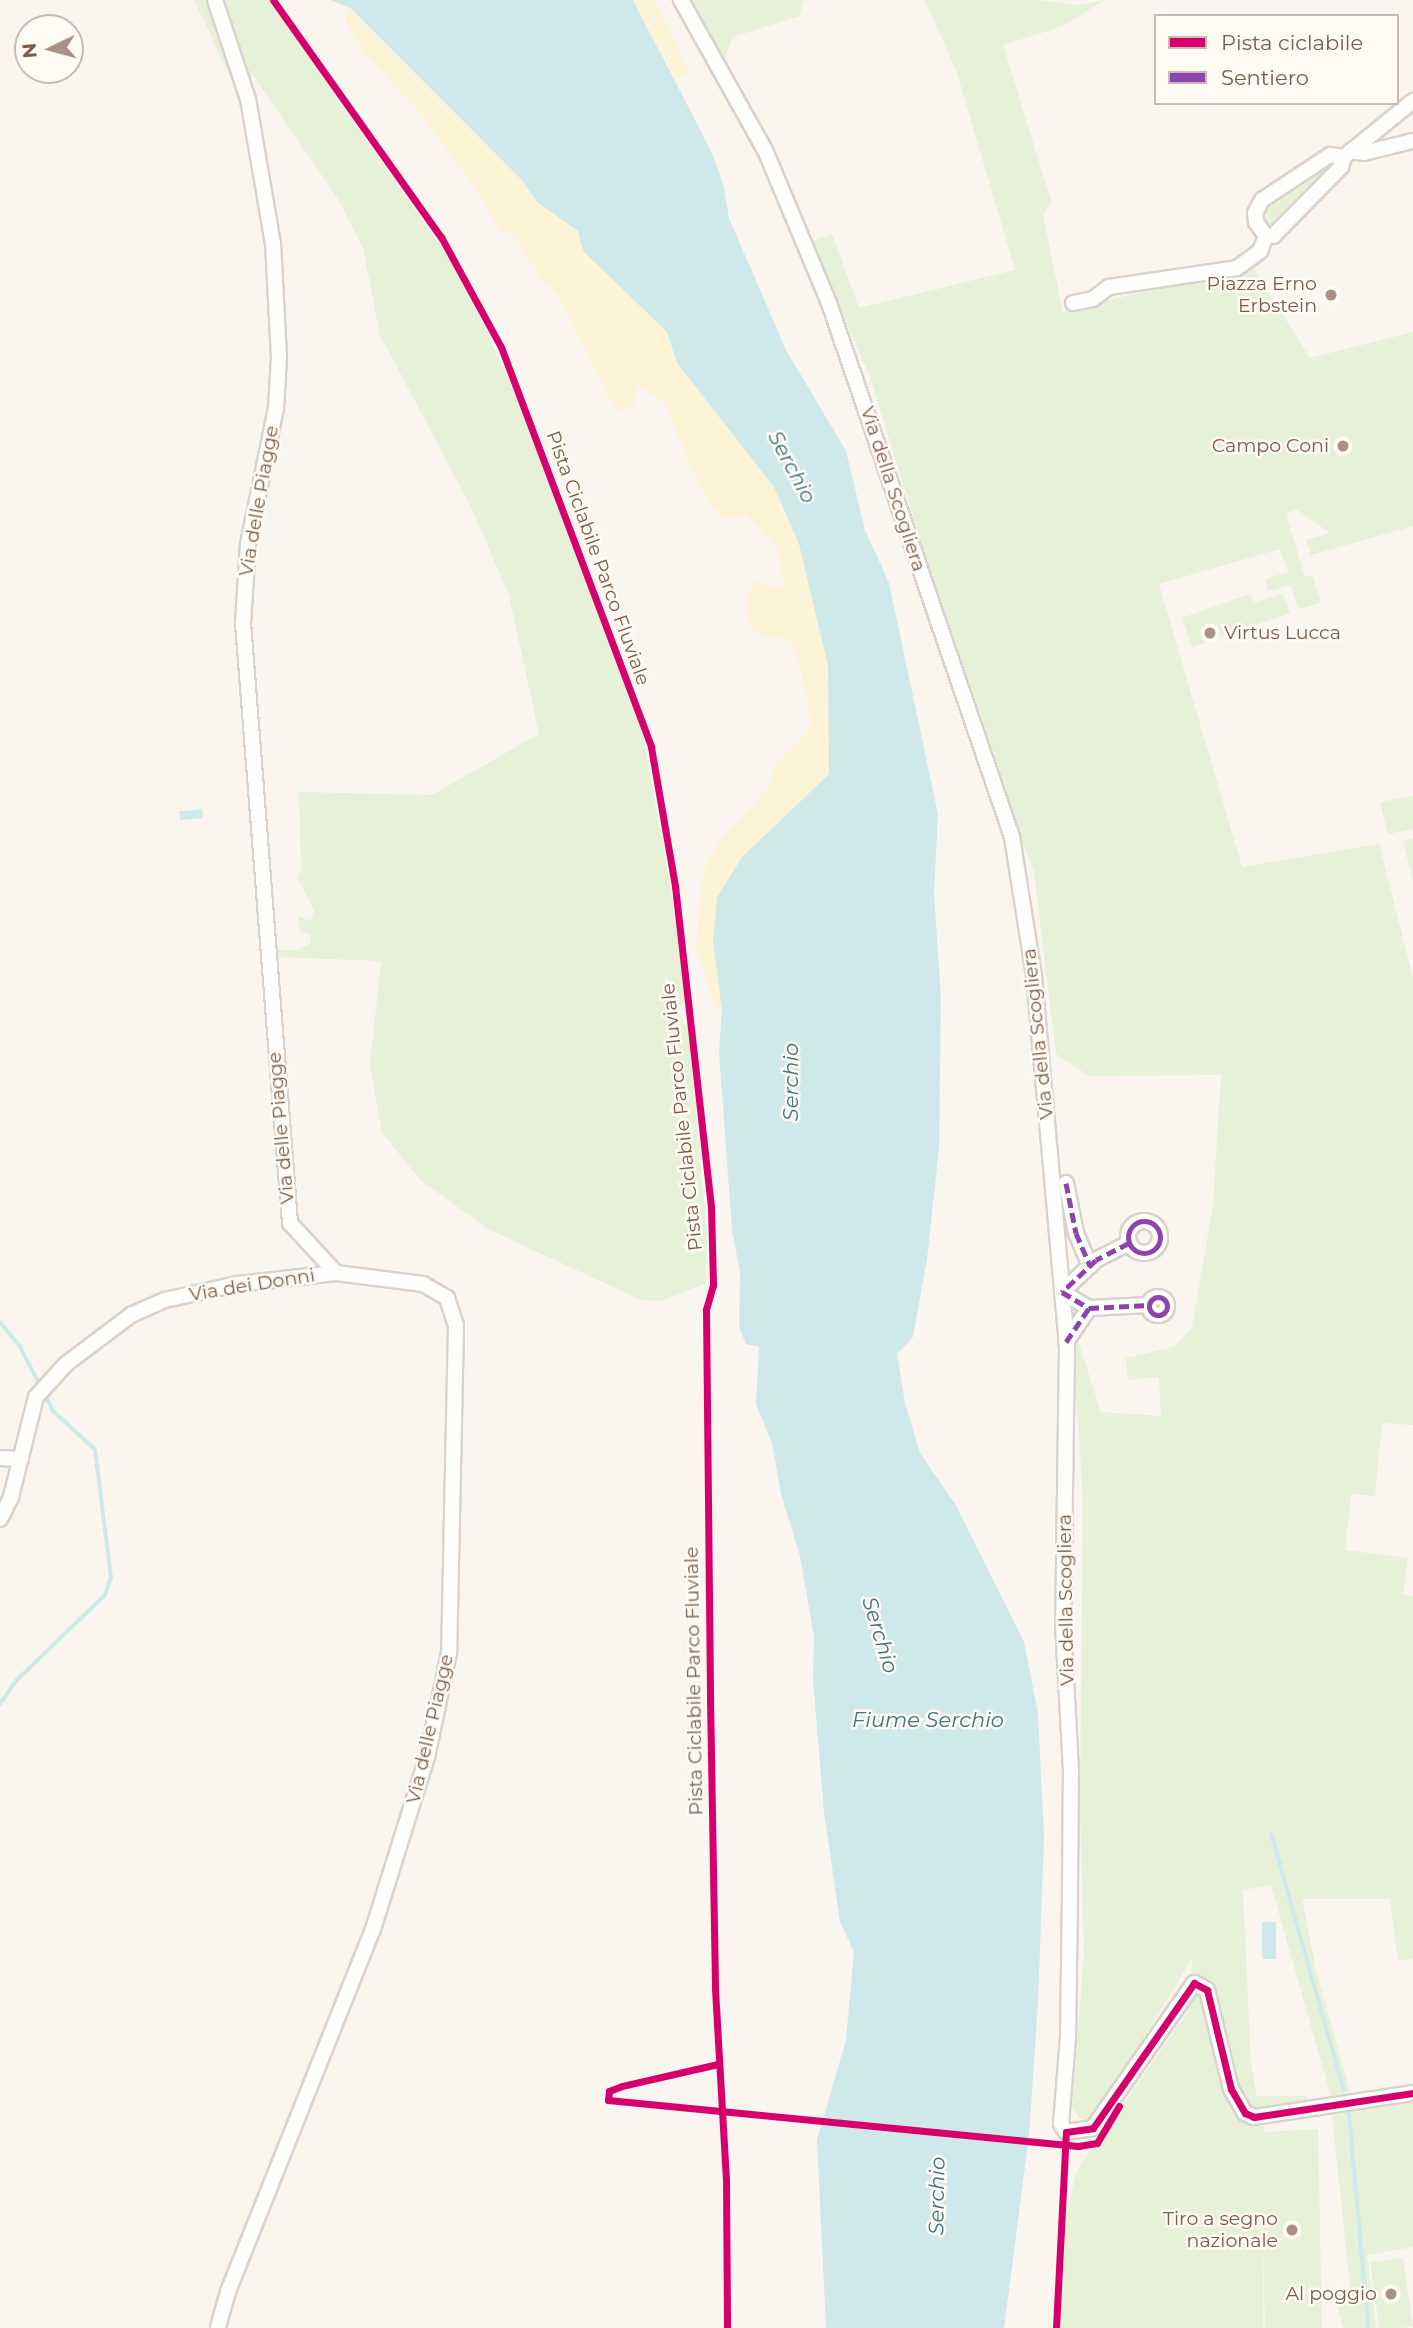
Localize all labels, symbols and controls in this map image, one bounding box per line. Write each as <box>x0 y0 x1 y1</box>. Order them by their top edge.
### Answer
north arrow <box>14 14 84 84</box>
legend <box>1154 14 1399 105</box>
text: Pista ciclabile <box>1221 30 1363 55</box>
text: N <box>17 42 42 59</box>
text: Sentiero <box>1221 65 1309 90</box>
place label: Piazza Erno Erbstein <box>1206 273 1317 317</box>
marker: Piazza Erno Erbstein <box>1323 287 1339 303</box>
street label: Via della Scogliera <box>856 404 930 574</box>
street label: Via delle Piagge <box>235 424 283 578</box>
water label: Serchio <box>762 426 822 508</box>
street label: Pista Ciclabile Parco Fluviale <box>541 428 655 688</box>
place label: Campo Coni <box>1212 435 1329 457</box>
marker: Campo Coni <box>1335 438 1351 454</box>
place label: Virtus Lucca <box>1224 622 1341 644</box>
marker: Virtus Lucca <box>1202 625 1218 641</box>
street label: Via della Scogliera <box>1018 947 1058 1121</box>
street label: Pista Ciclabile Parco Fluviale <box>657 982 707 1252</box>
water label: Serchio <box>778 1043 804 1121</box>
street label: Via delle Piagge <box>263 1051 299 1205</box>
street label: Via dei Donni <box>187 1264 317 1306</box>
street label: Via della Scogliera <box>1053 1514 1079 1686</box>
street label: Pista Ciclabile Parco Fluviale <box>680 1546 708 1816</box>
water label: Serchio <box>856 1594 904 1676</box>
street label: Via delle Piagge <box>402 1652 458 1806</box>
water label: Fiume Serchio <box>852 1707 1004 1733</box>
water label: Serchio <box>924 2157 950 2235</box>
place label: Tiro a segno nazionale <box>1163 2208 1278 2252</box>
marker: Tiro a segno nazionale <box>1284 2222 1300 2238</box>
place label: Al poggio <box>1285 2283 1377 2305</box>
marker: Al poggio <box>1383 2286 1399 2302</box>

